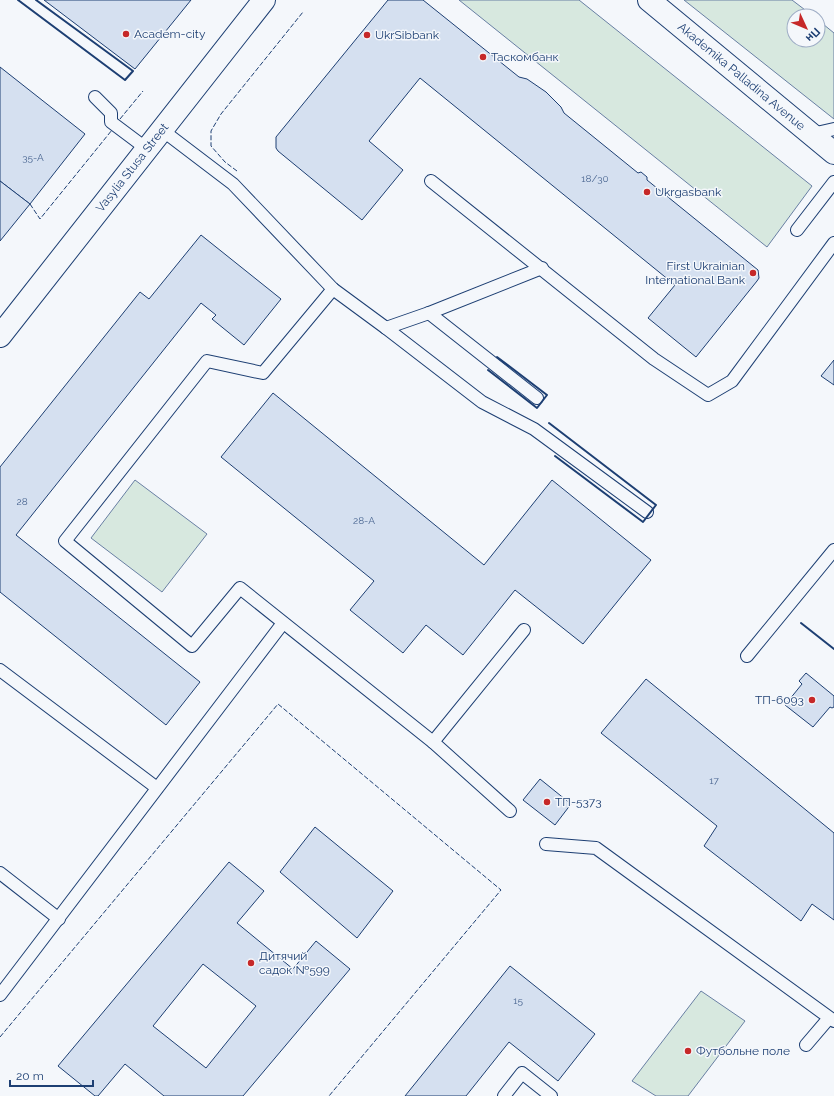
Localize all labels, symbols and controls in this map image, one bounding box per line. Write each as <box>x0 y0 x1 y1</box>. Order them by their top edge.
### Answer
north arrow <box>786 8 826 48</box>
street label: Akademika Palladina Avenue <box>675 20 808 133</box>
text: Пн <box>803 25 823 44</box>
place label: Academ-city <box>134 27 206 41</box>
place label: UkrSibbank <box>375 28 440 42</box>
marker: Academ-city <box>121 29 131 39</box>
marker: UkrSibbank <box>362 30 372 40</box>
place label: Таскомбанк <box>491 50 559 64</box>
marker: Таскомбанк <box>478 52 488 62</box>
street label: Vasylia Stusa Street <box>93 121 171 215</box>
house number: 35-А <box>22 152 44 163</box>
house number: 18/30 <box>581 173 609 184</box>
place label: Ukrgasbank <box>655 185 722 199</box>
marker: Ukrgasbank <box>642 187 652 197</box>
place label: First Ukrainian International Bank <box>645 259 746 287</box>
marker: First Ukrainian International Bank <box>748 268 758 278</box>
house number: 28 <box>16 496 28 507</box>
house number: 28-А <box>353 515 375 526</box>
place label: ТП-6093 <box>755 693 804 707</box>
marker: ТП-6093 <box>807 695 817 705</box>
house number: 17 <box>709 775 719 786</box>
place label: ТП-5373 <box>555 795 602 809</box>
marker: ТП-5373 <box>542 797 552 807</box>
place label: Дитячий садок №599 <box>259 949 330 977</box>
marker: Дитячий садок №599 <box>246 958 256 968</box>
house number: 15 <box>513 995 523 1006</box>
place label: Футбольне поле <box>696 1044 790 1058</box>
marker: Футбольне поле <box>683 1046 693 1056</box>
scale bar <box>10 1062 93 1088</box>
text: 20 m <box>16 1069 44 1083</box>

